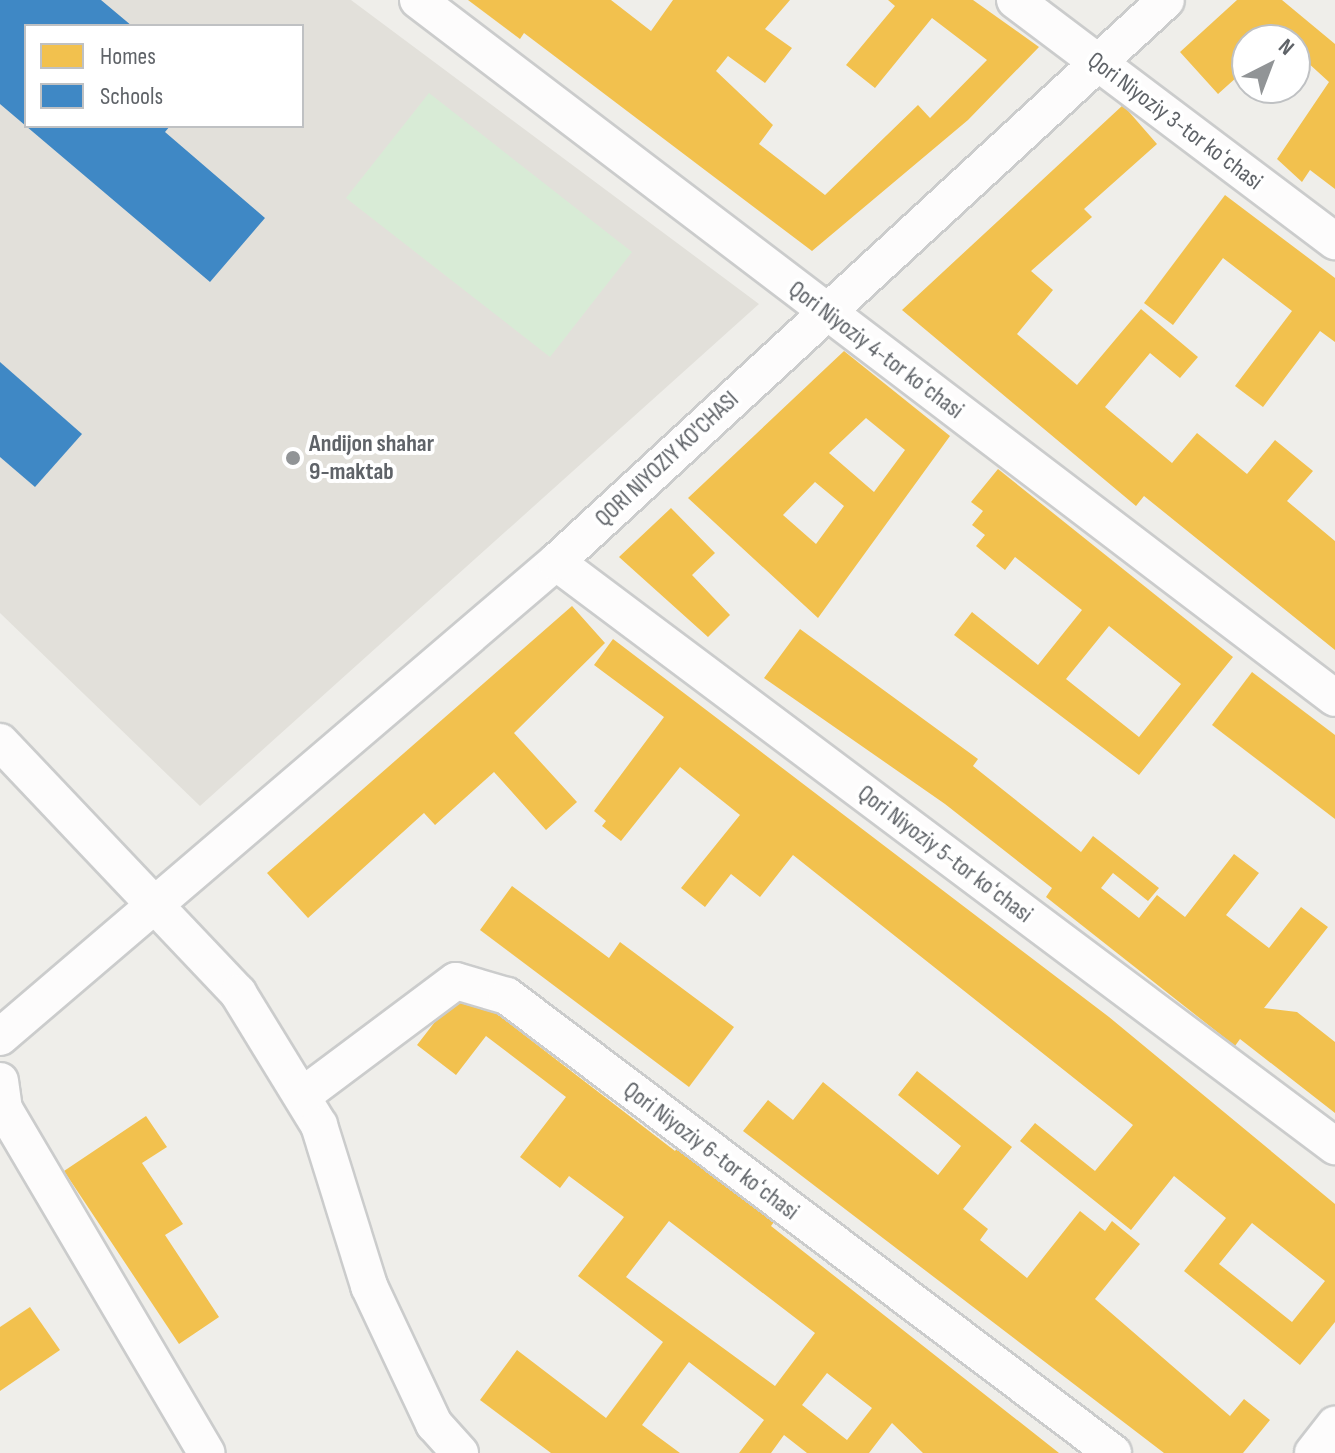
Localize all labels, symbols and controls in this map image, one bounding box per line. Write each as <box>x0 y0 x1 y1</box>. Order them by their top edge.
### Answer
legend <box>24 24 304 128</box>
north arrow <box>1231 24 1311 104</box>
text: N <box>1273 33 1299 61</box>
text: Homes <box>100 42 156 71</box>
street label: Qori Niyoziy 3-tor koʻchasi <box>1082 46 1268 196</box>
text: Schools <box>100 82 163 111</box>
street label: Qori Niyoziy 4-tor koʻchasi <box>783 275 969 425</box>
street label: QORI NIYOZIY KO'CHASI <box>589 385 745 533</box>
place label: Andijon shahar 9-maktab <box>309 430 434 486</box>
marker: Andijon shahar 9-maktab <box>284 449 302 467</box>
street label: Qori Niyoziy 5-tor koʻchasi <box>852 779 1038 929</box>
street label: Qori Niyoziy 6-tor koʻchasi <box>618 1076 804 1226</box>

